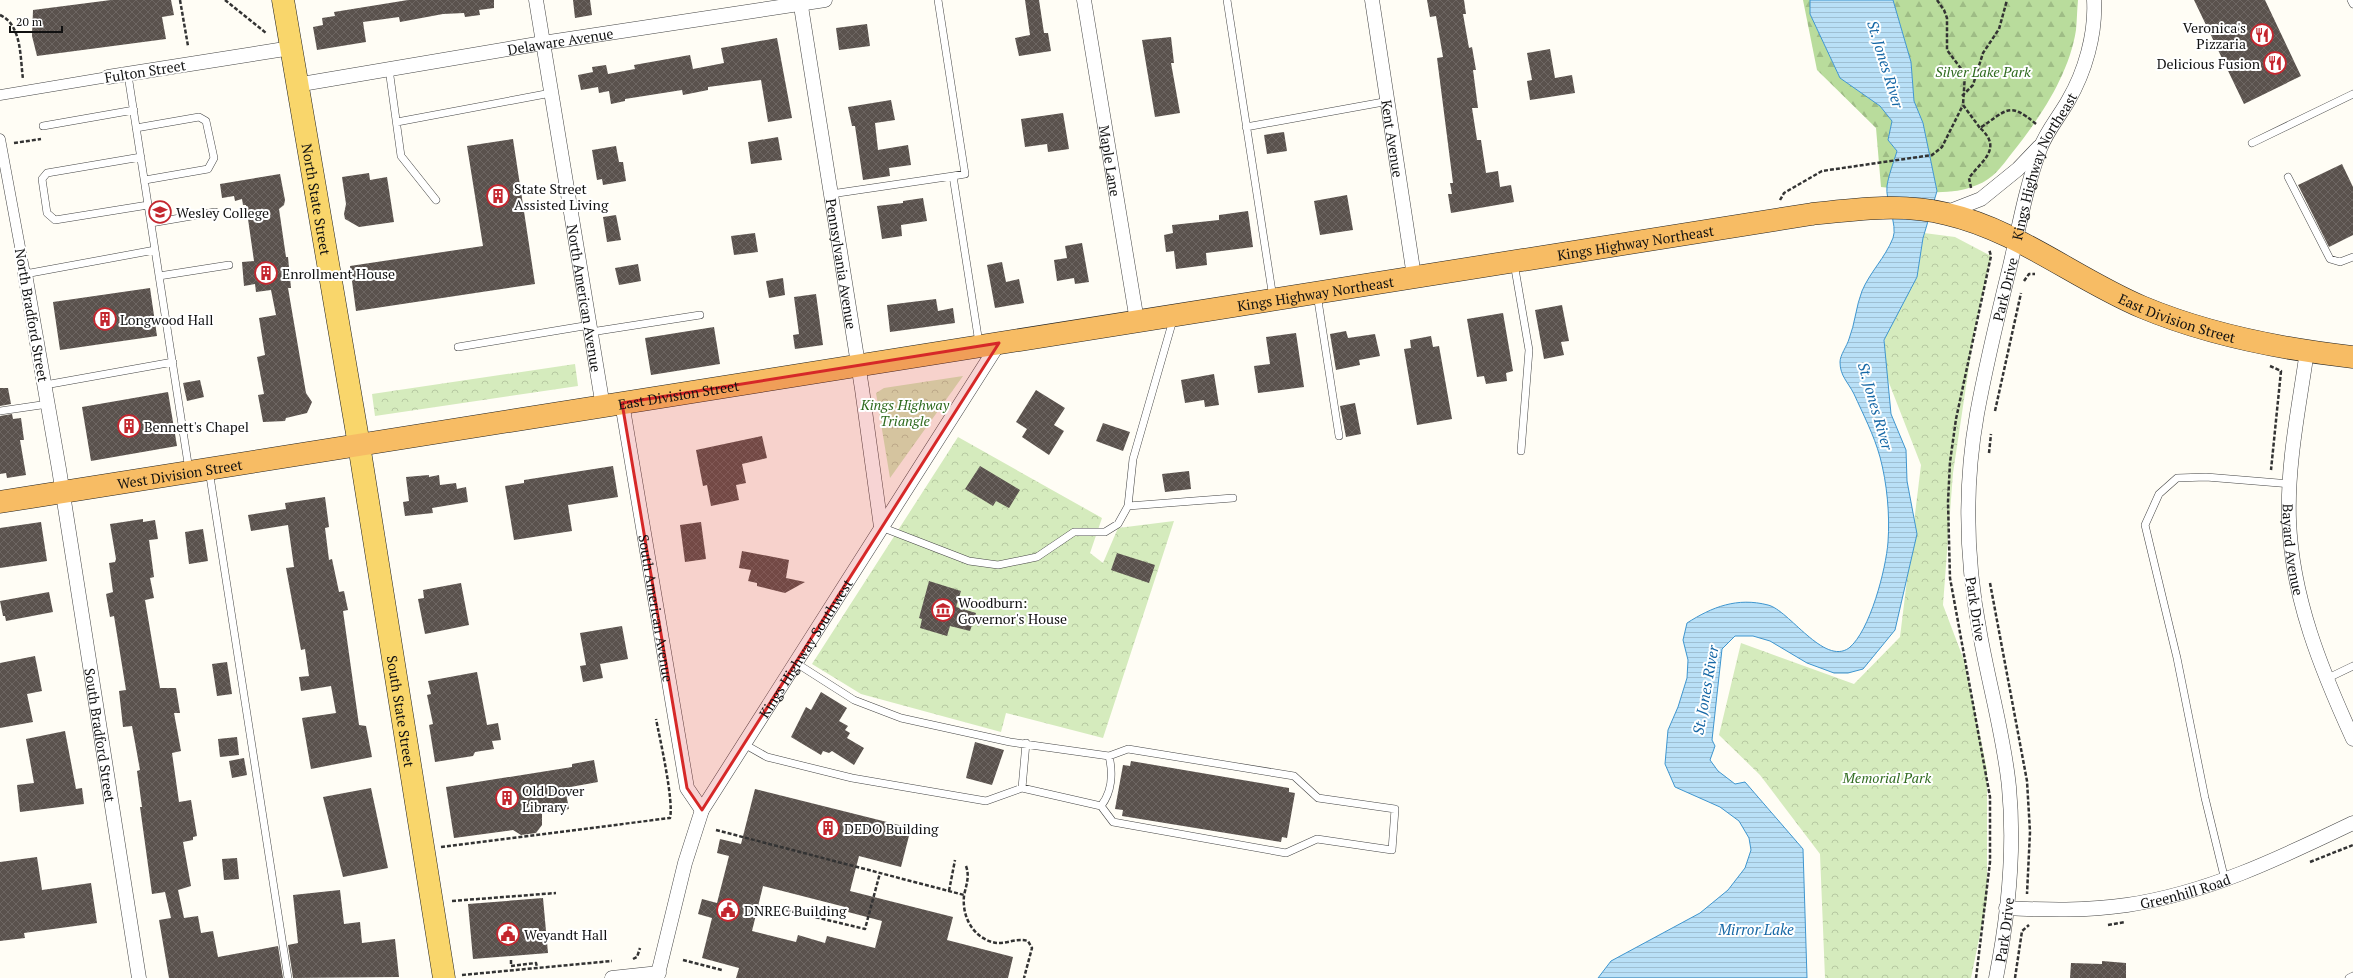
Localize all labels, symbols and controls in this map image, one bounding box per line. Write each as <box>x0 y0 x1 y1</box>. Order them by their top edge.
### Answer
scale bar <box>10 8 62 34</box>
text: 20 m <box>16 14 43 29</box>
water label: St. Jones River <box>1863 18 1909 111</box>
place label: Veronica's Pizzaria <box>2183 18 2246 53</box>
restaurant icon: Veronica's Pizzaria <box>2249 22 2275 48</box>
street label: Delaware Avenue <box>506 23 615 58</box>
restaurant icon: Delicious Fusion <box>2262 50 2288 76</box>
place label: Delicious Fusion <box>2157 54 2261 73</box>
street label: Fulton Street <box>103 55 188 87</box>
park label: Silver Lake Park <box>1935 62 2031 81</box>
street label: Kings Highway Northeast <box>2007 88 2081 242</box>
street label: Kent Avenue <box>1378 98 1408 178</box>
street label: Maple Lane <box>1095 124 1126 198</box>
street label: North State Street <box>298 142 336 257</box>
place label: State Street Assisted Living <box>514 179 609 214</box>
building icon: State Street Assisted Living <box>485 183 511 209</box>
street label: Pennsylvania Avenue <box>822 197 862 330</box>
school or university icon: Wesley College <box>147 199 173 225</box>
place label: Wesley College <box>176 203 269 222</box>
street label: Kings Highway Northeast <box>1556 220 1716 264</box>
street label: North American Avenue <box>564 223 607 373</box>
street label: North Bradford Street <box>11 247 53 384</box>
street label: Park Drive <box>1988 255 2021 323</box>
building icon: Enrollment House <box>253 260 279 286</box>
place label: Enrollment House <box>282 264 395 283</box>
street label: Kings Highway Northeast <box>1236 271 1396 315</box>
street label: East Division Street <box>2116 288 2238 347</box>
building icon: Longwood Hall <box>92 306 118 332</box>
place label: Longwood Hall <box>120 310 213 329</box>
water label: St. Jones River <box>1854 360 1898 453</box>
street label: East Division Street <box>616 375 741 413</box>
park label: Kings Highway Triangle <box>860 395 950 430</box>
building icon: Bennett's Chapel <box>116 413 142 439</box>
place label: Bennett's Chapel <box>144 417 249 436</box>
street label: West Division Street <box>116 454 245 493</box>
street label: Bayard Avenue <box>2279 504 2309 597</box>
street label: South American Avenue <box>635 533 678 683</box>
street label: Kings Highway Southwest <box>754 574 857 721</box>
street label: Park Drive <box>1962 576 1990 642</box>
place label: Woodburn: Governor's House <box>958 593 1067 628</box>
museum icon: Woodburn: Governor's House <box>930 597 956 623</box>
water label: St. Jones River <box>1687 643 1723 736</box>
street label: South State Street <box>383 654 420 769</box>
street label: South Bradford Street <box>81 666 121 804</box>
park label: Memorial Park <box>1842 768 1931 787</box>
place label: Old Dover Library <box>522 781 585 816</box>
building icon: Old Dover Library <box>494 785 520 811</box>
building icon: DEDO Building <box>815 815 841 841</box>
place label: DEDO Building <box>844 819 939 838</box>
street label: Greenhill Road <box>2138 869 2233 912</box>
public building icon: DNREC Building <box>715 897 741 923</box>
street label: Park Drive <box>1990 897 2017 964</box>
place label: DNREC Building <box>744 901 847 920</box>
water label: Mirror Lake <box>1717 919 1794 939</box>
public building icon: Weyandt Hall <box>495 921 521 947</box>
place label: Weyandt Hall <box>524 925 607 944</box>

